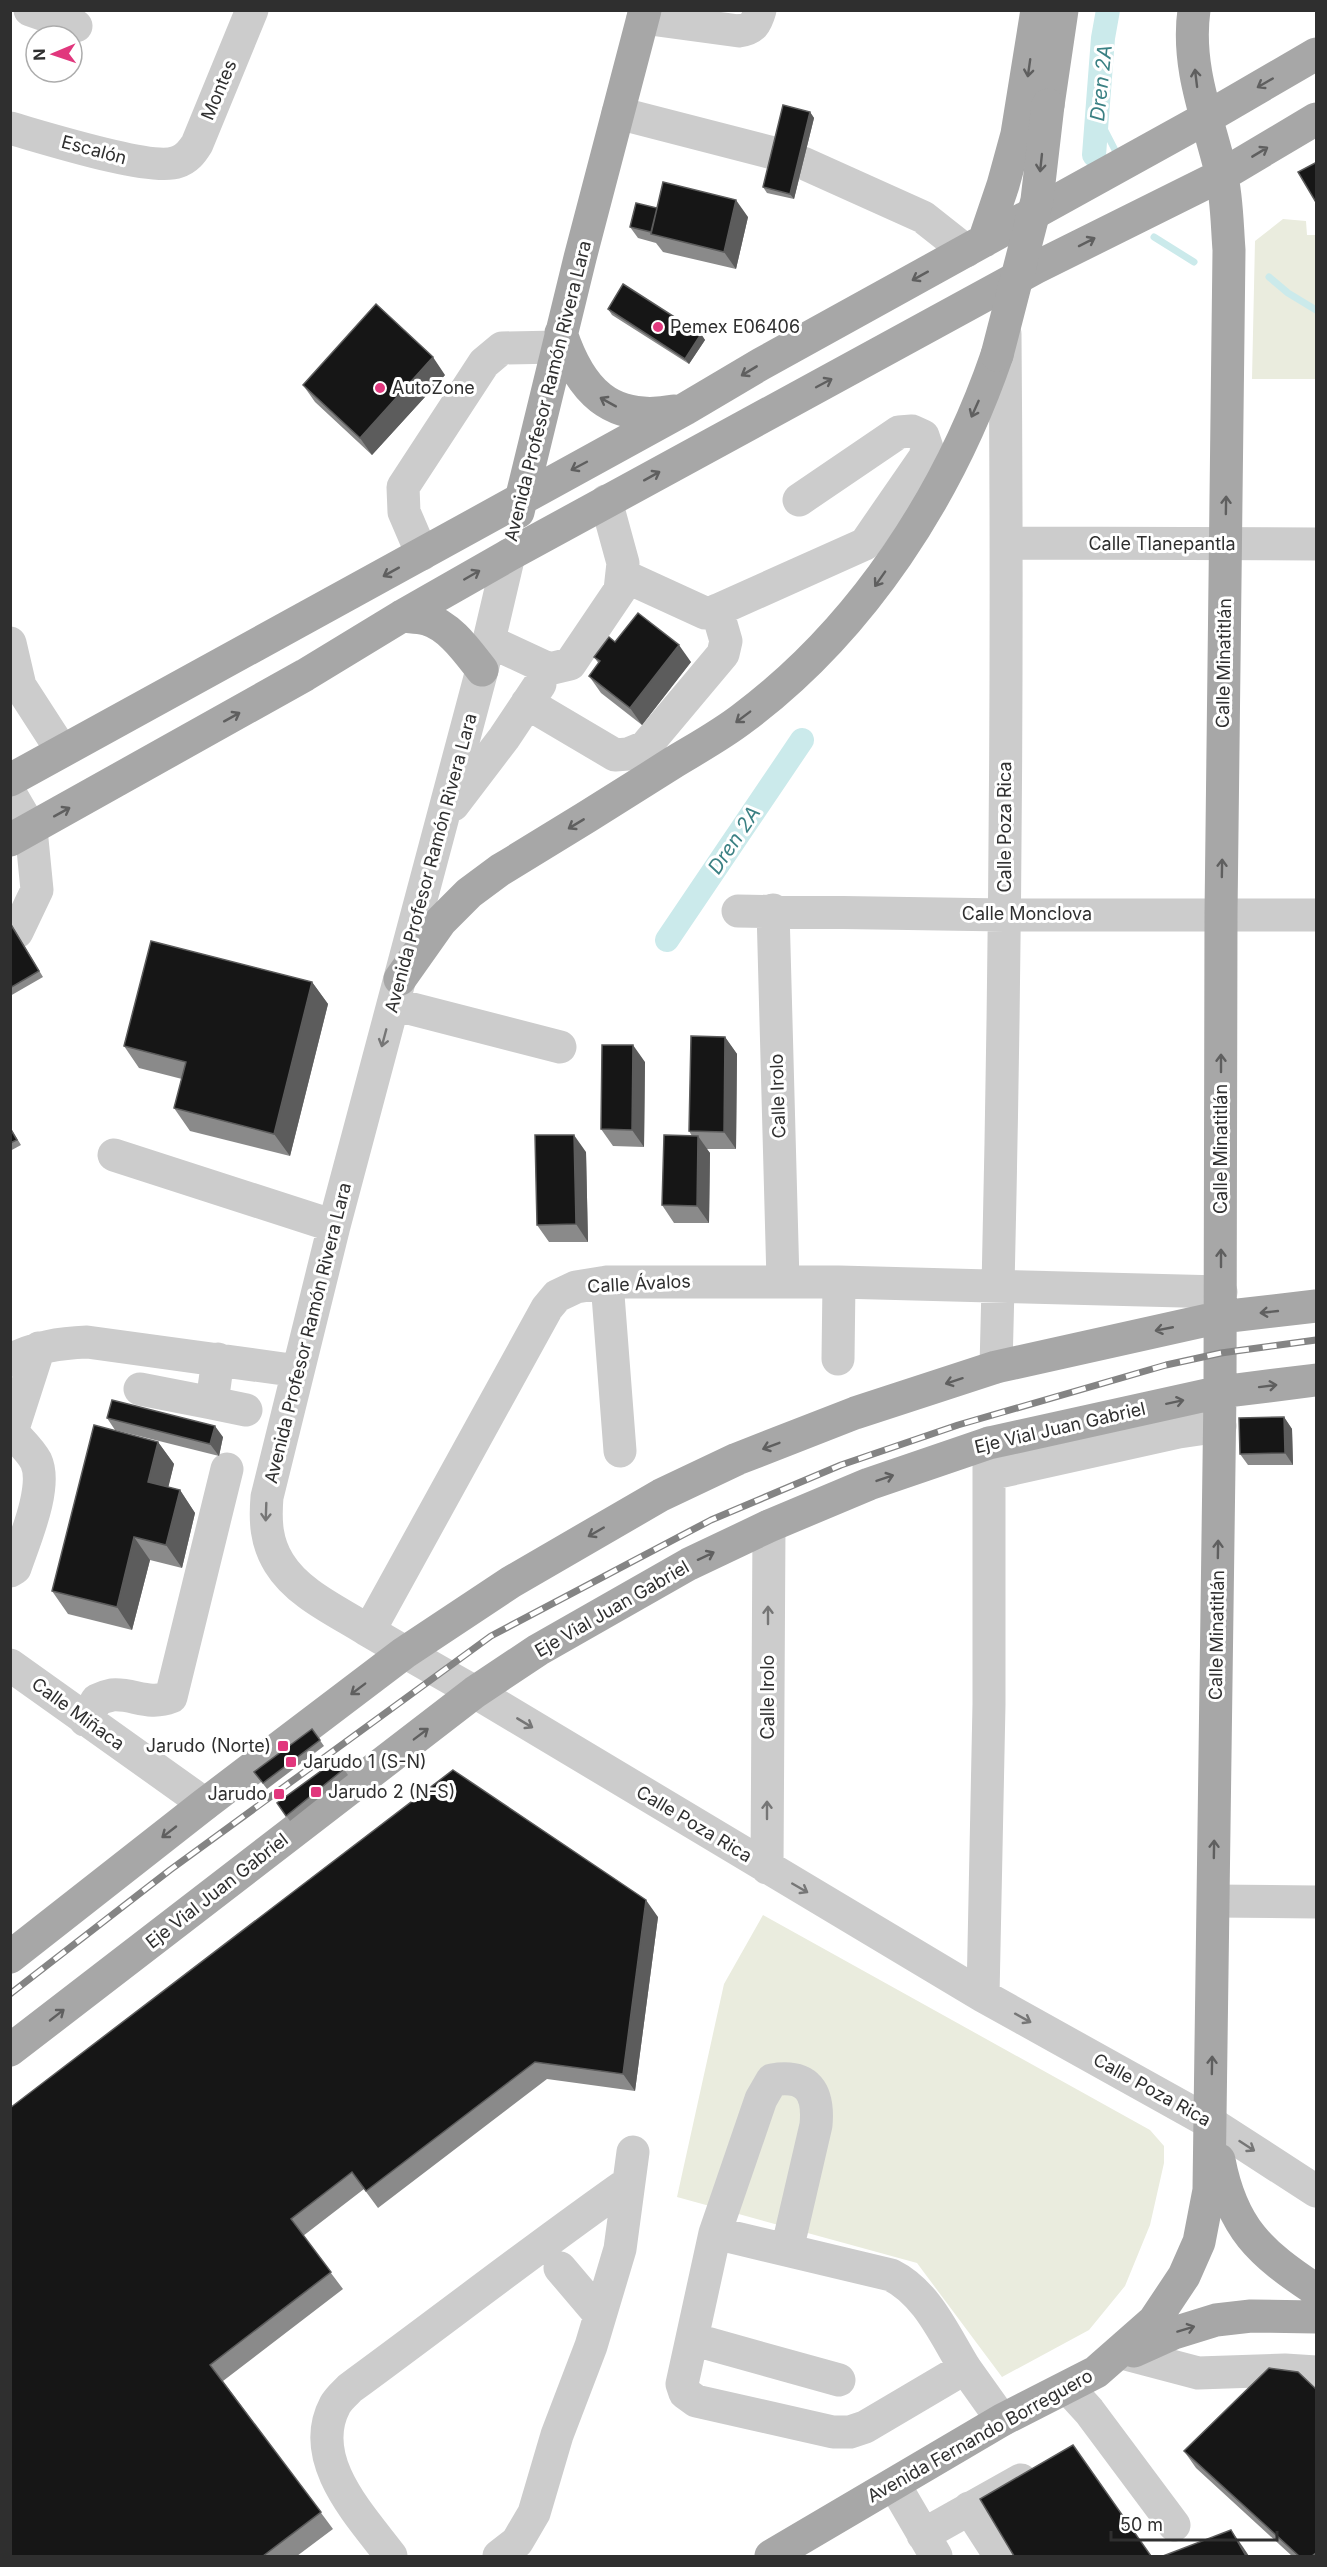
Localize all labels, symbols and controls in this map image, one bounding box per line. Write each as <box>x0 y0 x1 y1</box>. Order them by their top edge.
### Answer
north arrow <box>24 24 84 84</box>
water label: Dren 2A <box>1085 44 1117 122</box>
text: N <box>29 48 49 61</box>
street label: Montes <box>196 57 241 123</box>
one-way arrow <box>1023 58 1034 78</box>
one-way arrow <box>1190 68 1201 88</box>
one-way arrow <box>1257 78 1275 89</box>
street label: Escalón <box>59 131 129 168</box>
one-way arrow <box>1251 146 1268 158</box>
one-way arrow <box>1035 153 1046 173</box>
one-way arrow <box>1078 235 1096 247</box>
street label: Avenida Profesor Ramón Rivera Lara <box>500 238 595 544</box>
one-way arrow <box>912 270 929 282</box>
place label: Pemex E06406 <box>670 316 800 337</box>
marker: Pemex E06406 <box>651 320 665 334</box>
one-way arrow <box>741 365 758 377</box>
place label: AutoZone <box>392 377 475 398</box>
one-way arrow <box>814 377 832 389</box>
marker: AutoZone <box>373 381 387 395</box>
one-way arrow <box>600 396 617 408</box>
one-way arrow <box>969 400 980 418</box>
one-way arrow <box>571 461 589 472</box>
one-way arrow <box>643 470 660 482</box>
one-way arrow <box>1220 496 1232 516</box>
street label: Calle Tlanepantla <box>1088 533 1236 554</box>
one-way arrow <box>383 566 400 578</box>
one-way arrow <box>463 569 480 581</box>
one-way arrow <box>874 570 886 587</box>
street label: Calle Minatitlán <box>1212 598 1235 728</box>
one-way arrow <box>223 710 240 722</box>
street label: Avenida Profesor Ramón Rivera Lara <box>380 711 481 1015</box>
one-way arrow <box>736 711 752 723</box>
street label: Calle Poza Rica <box>994 761 1015 893</box>
water label: Dren 2A <box>703 802 765 878</box>
one-way arrow <box>53 806 70 818</box>
one-way arrow <box>568 818 585 830</box>
one-way arrow <box>1216 859 1228 879</box>
street label: Calle Monclova <box>962 903 1092 924</box>
one-way arrow <box>378 1028 390 1047</box>
street label: Calle Irolo <box>766 1053 789 1139</box>
one-way arrow <box>1215 1054 1227 1074</box>
street label: Calle Minatitlán <box>1210 1084 1231 1214</box>
street label: Avenida Profesor Ramón Rivera Lara <box>260 1180 355 1486</box>
one-way arrow <box>1215 1249 1227 1269</box>
street label: Calle Ávalos <box>587 1269 691 1297</box>
one-way arrow <box>1259 1306 1279 1317</box>
one-way arrow <box>1155 1323 1174 1335</box>
one-way arrow <box>945 1376 964 1387</box>
one-way arrow <box>1258 1381 1278 1392</box>
one-way arrow <box>1164 1396 1184 1407</box>
street label: Eje Vial Juan Gabriel <box>972 1398 1147 1457</box>
one-way arrow <box>762 1441 781 1452</box>
one-way arrow <box>875 1472 894 1483</box>
one-way arrow <box>261 1502 272 1522</box>
one-way arrow <box>588 1526 605 1538</box>
one-way arrow <box>1212 1539 1224 1559</box>
one-way arrow <box>697 1549 715 1561</box>
street label: Eje Vial Juan Gabriel <box>531 1556 693 1661</box>
street label: Calle Minatitlán <box>1205 1570 1228 1700</box>
one-way arrow <box>762 1605 774 1625</box>
street label: Calle Irolo <box>757 1655 778 1739</box>
street label: Calle Miñaca <box>28 1673 129 1754</box>
one-way arrow <box>350 1682 366 1695</box>
one-way arrow <box>516 1717 533 1729</box>
one-way arrow <box>412 1727 428 1740</box>
place label: Jarudo (Norte) <box>146 1735 271 1756</box>
marker: Jarudo (Norte) <box>276 1739 290 1753</box>
place label: Jarudo 1 (S-N) <box>303 1751 427 1772</box>
marker: Jarudo 1 (S-N) <box>284 1755 298 1769</box>
place label: Jarudo 2 (N-S) <box>328 1781 455 1802</box>
street label: Calle Poza Rica <box>633 1781 756 1866</box>
place label: Jarudo <box>207 1783 267 1804</box>
marker: Jarudo 2 (N-S) <box>309 1785 323 1799</box>
marker: Jarudo <box>272 1787 286 1801</box>
one-way arrow <box>761 1800 773 1820</box>
one-way arrow <box>162 1825 178 1838</box>
street label: Eje Vial Juan Gabriel <box>141 1829 292 1953</box>
one-way arrow <box>1208 1839 1220 1859</box>
one-way arrow <box>791 1882 808 1894</box>
one-way arrow <box>49 2008 65 2021</box>
one-way arrow <box>1014 2012 1031 2024</box>
street label: Calle Poza Rica <box>1090 2049 1215 2131</box>
one-way arrow <box>1206 2055 1218 2075</box>
one-way arrow <box>1238 2140 1255 2152</box>
one-way arrow <box>1176 2323 1195 2334</box>
street label: Avenida Fernando Borreguero <box>863 2365 1096 2506</box>
scale bar <box>1111 2504 1278 2542</box>
text: 50 m <box>1120 2514 1163 2535</box>

